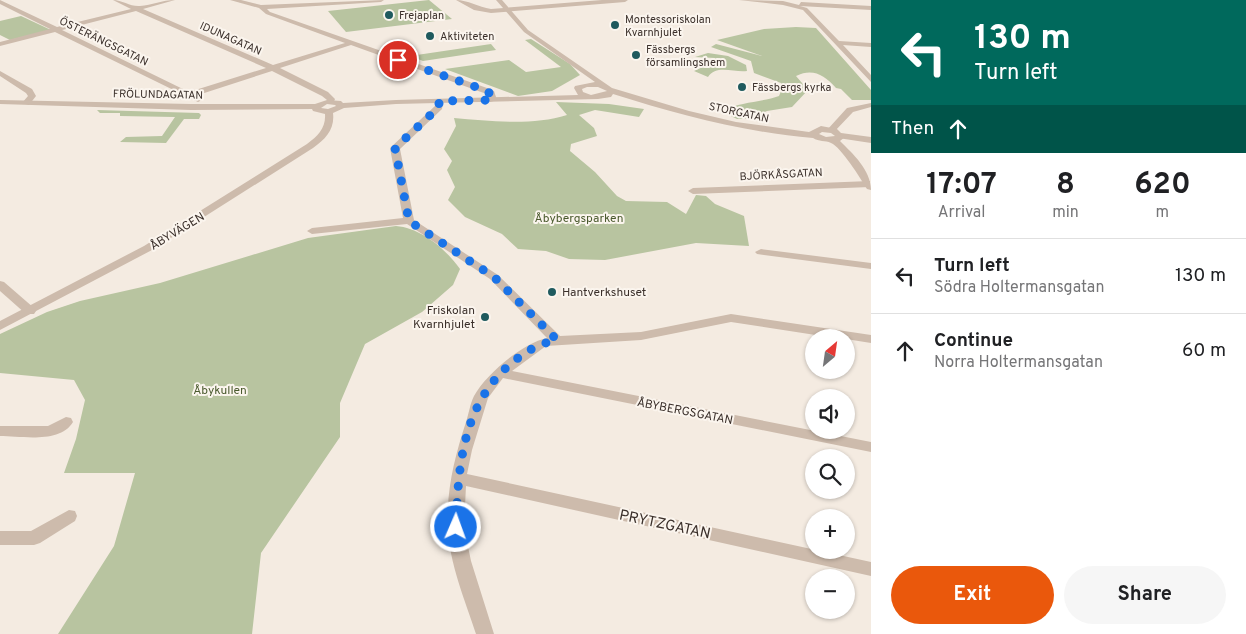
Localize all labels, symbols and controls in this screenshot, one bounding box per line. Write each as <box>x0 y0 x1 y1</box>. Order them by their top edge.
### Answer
marker: Frejaplan <box>383 9 395 21</box>
place label: Frejaplan <box>399 9 444 23</box>
street label: ÖSTERÄNGSGATAN <box>57 13 151 69</box>
place label: Montessoriskolan Kvarnhjulet <box>625 13 711 40</box>
text: 130 m <box>974 17 1071 61</box>
street label: IDUNAGATAN <box>197 19 264 59</box>
marker: Montessoriskolan Kvarnhjulet <box>609 19 621 31</box>
icon: left <box>891 20 956 85</box>
marker: Aktiviteten <box>424 30 436 42</box>
place label: Aktiviteten <box>440 30 494 44</box>
pin <box>377 39 419 81</box>
place label: Fässbergs församlingshem <box>646 43 725 70</box>
icon: arrive <box>384 46 412 74</box>
marker: Fässbergs församlingshem <box>630 49 642 61</box>
text: Turn left <box>974 60 1057 87</box>
marker: Fässbergs kyrka <box>736 81 748 93</box>
place label: Fässbergs kyrka <box>752 81 832 95</box>
street label: FRÖLUNDAGATAN <box>113 86 203 103</box>
street label: STORGATAN <box>707 100 770 126</box>
icon: ahead <box>944 115 972 143</box>
text: Then <box>891 117 934 141</box>
street label: BJÖRKÅSGATAN <box>739 165 823 184</box>
text: 17:07 <box>926 167 997 204</box>
text: 8 <box>1056 167 1075 204</box>
text: 620 <box>1134 167 1191 204</box>
text: Arrival <box>938 203 985 223</box>
text: min <box>1052 203 1079 223</box>
text: m <box>1156 203 1169 223</box>
street label: ÅBYVÄGEN <box>147 209 208 254</box>
park label: Åbybergsparken <box>535 211 623 227</box>
text: Turn left <box>934 254 1010 278</box>
icon: left <box>891 262 919 290</box>
text: 130 m <box>1175 264 1226 288</box>
text: Södra Holtermansgatan <box>934 278 1104 298</box>
place label: Hantverkshuset <box>562 285 646 301</box>
marker: Hantverkshuset <box>546 286 558 298</box>
place label: Friskolan Kvarnhjulet <box>413 303 475 333</box>
marker: Friskolan Kvarnhjulet <box>479 311 491 323</box>
north arrow <box>805 329 855 379</box>
map controls <box>805 329 855 619</box>
text: Continue <box>934 329 1013 353</box>
icon: ahead <box>891 337 919 365</box>
text: 60 m <box>1182 339 1226 363</box>
text: Norra Holtermansgatan <box>934 353 1103 373</box>
park label: Åbykullen <box>193 383 247 399</box>
button: sound <box>805 389 855 439</box>
street label: ÅBYBERGSGATAN <box>635 395 734 429</box>
button: search <box>805 449 855 499</box>
position arrow <box>429 500 481 552</box>
street label: PRYTZGATAN <box>617 507 712 544</box>
button: + <box>805 509 855 559</box>
button: Exit <box>891 566 1054 624</box>
button: Share <box>1064 566 1226 624</box>
button: − <box>805 569 855 619</box>

